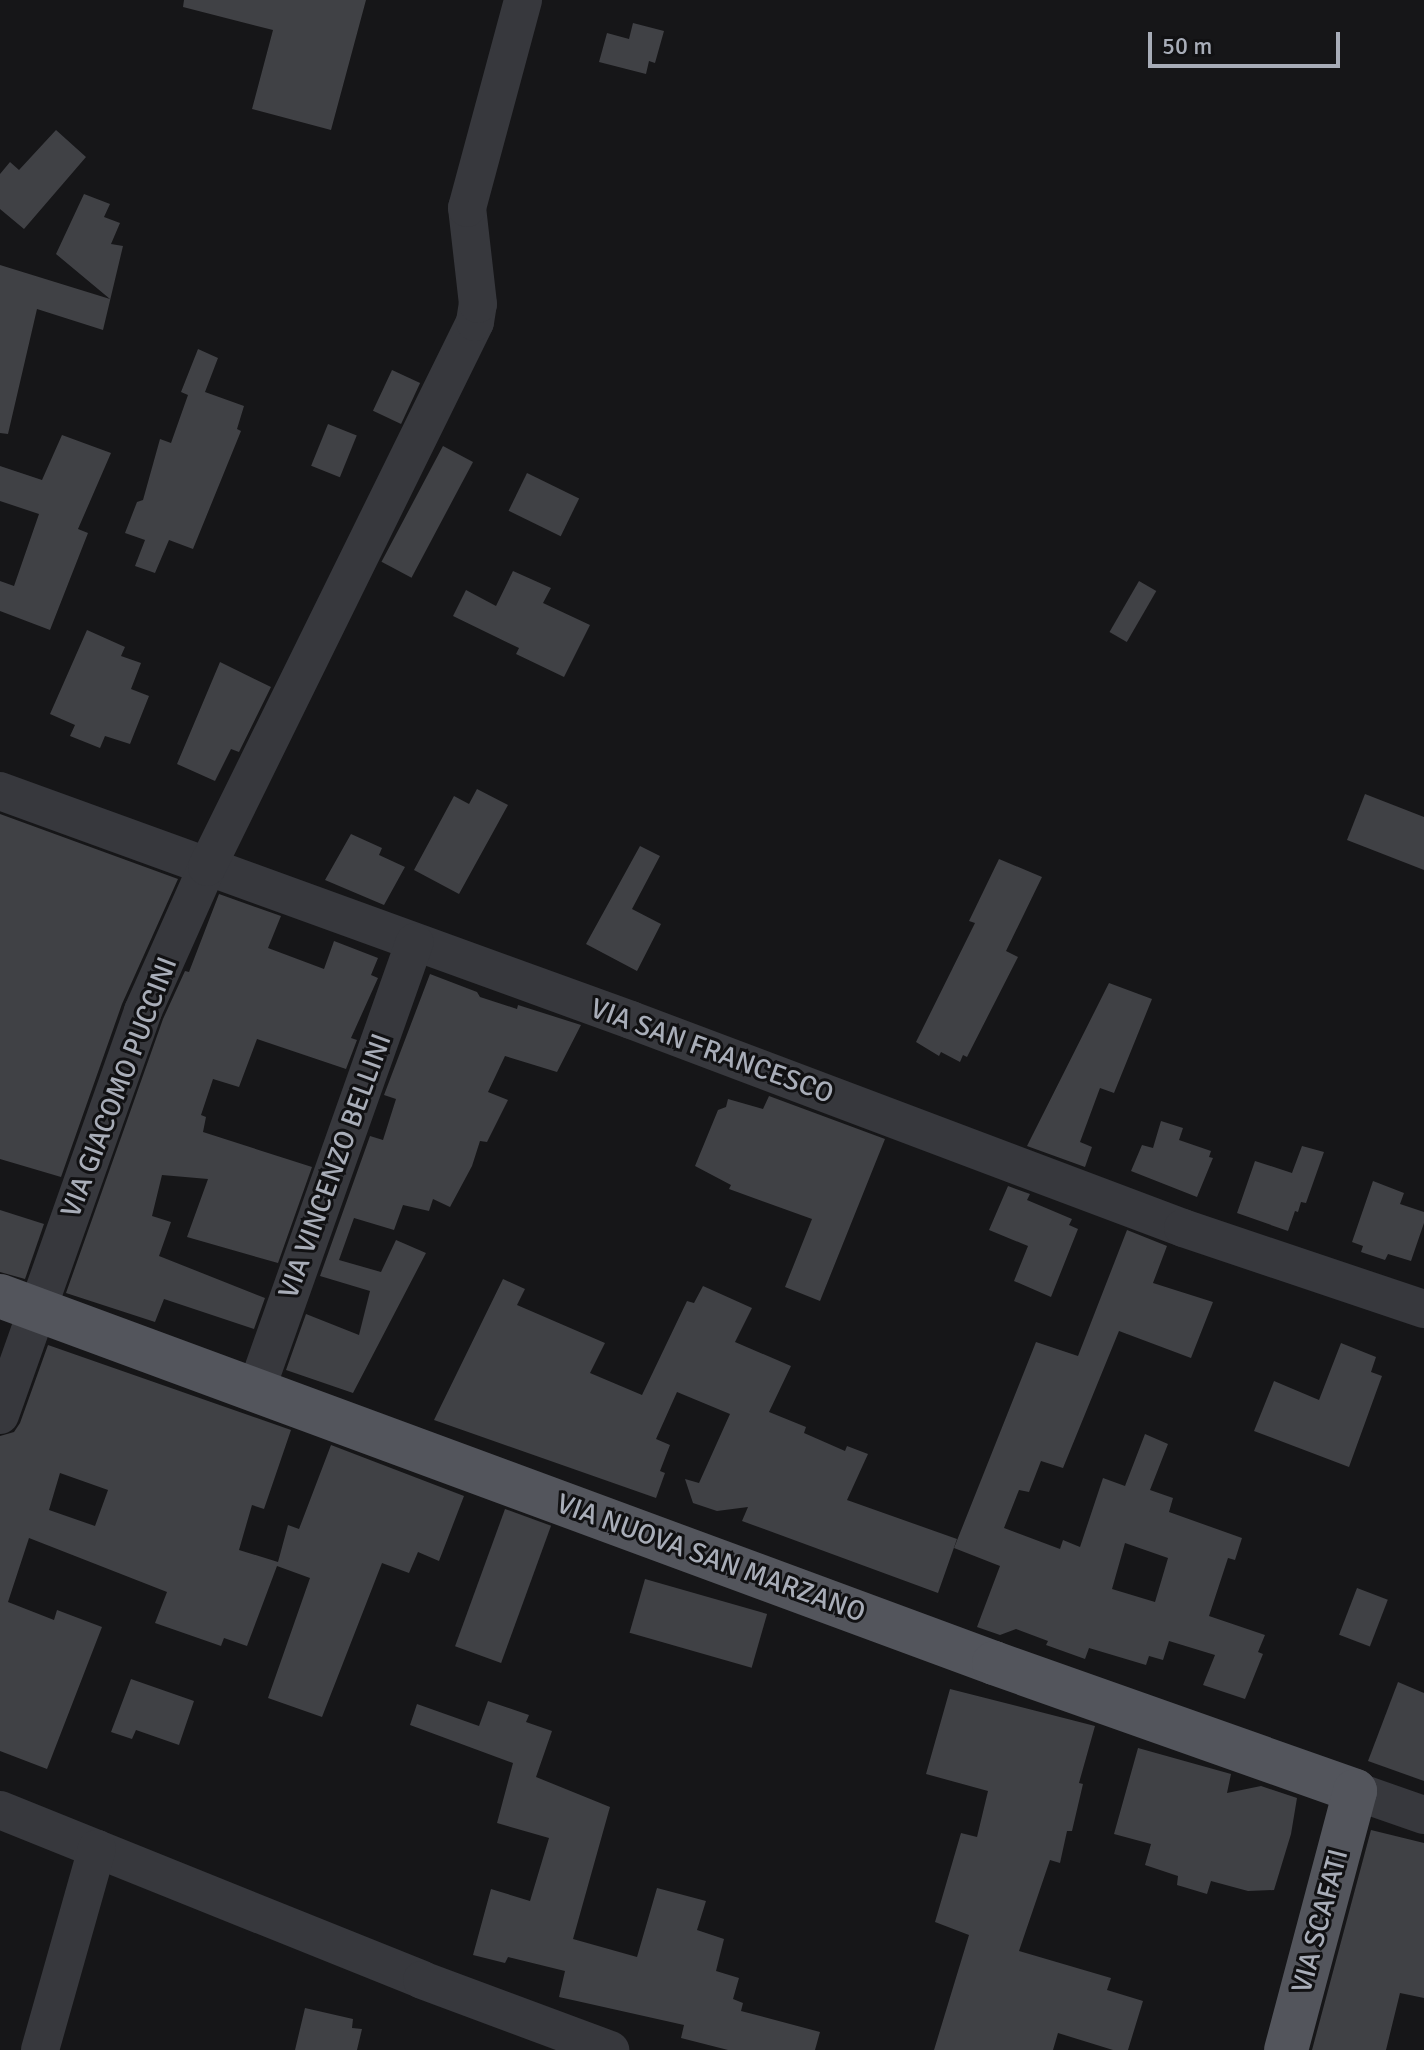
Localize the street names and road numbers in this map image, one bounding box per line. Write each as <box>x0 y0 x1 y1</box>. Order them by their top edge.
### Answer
street label: VIA GIACOMO PUCCINI <box>54 952 184 1222</box>
street label: VIA SAN FRANCESCO <box>586 991 838 1111</box>
street label: VIA VINCENZO BELLINI <box>271 1029 399 1303</box>
street label: VIA NUOVA SAN MARZANO <box>552 1486 870 1630</box>
street label: VIA SCAFATI <box>1285 1845 1355 1997</box>

